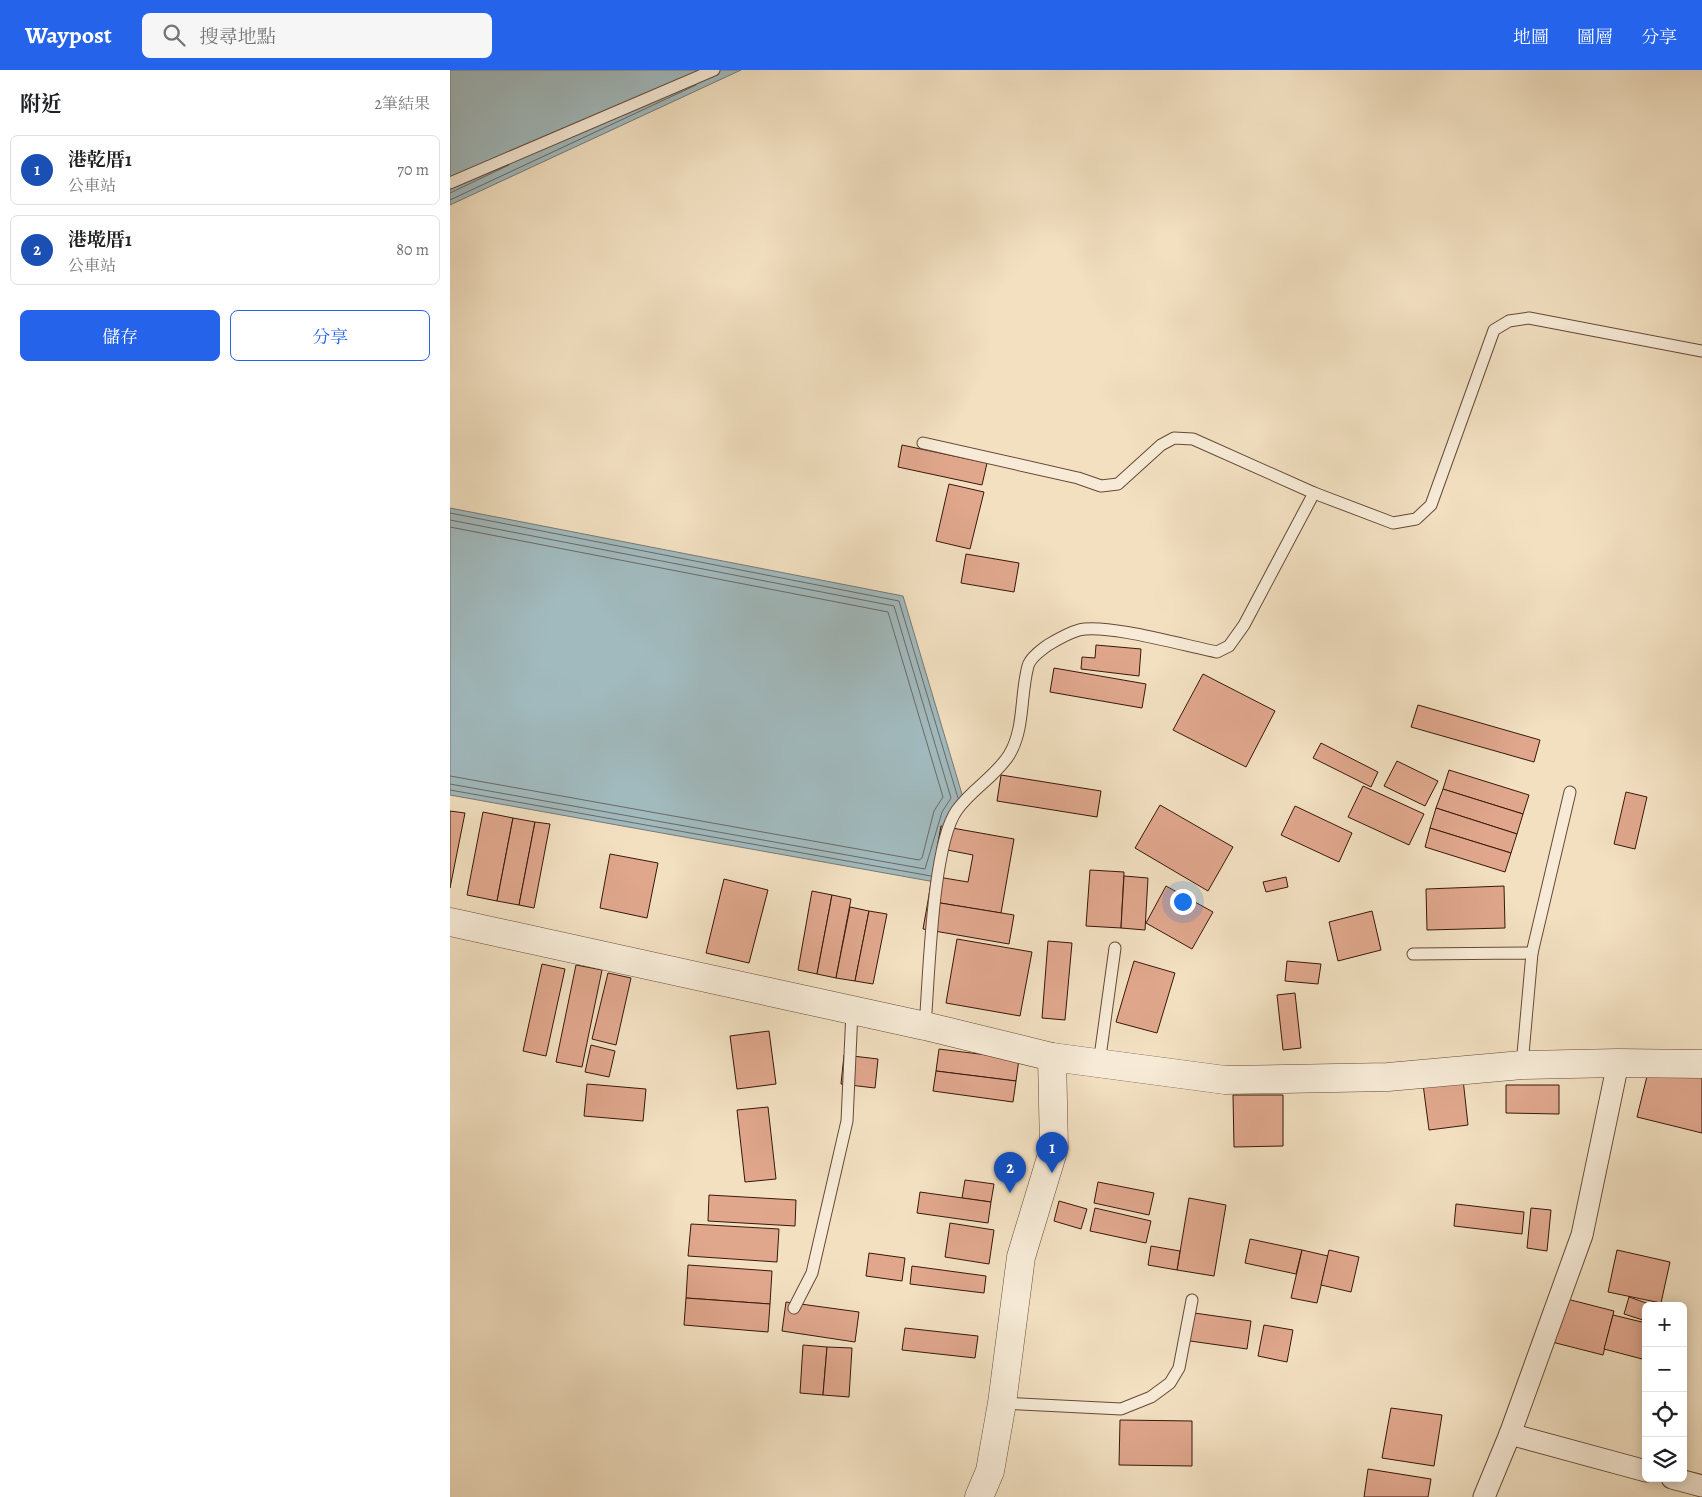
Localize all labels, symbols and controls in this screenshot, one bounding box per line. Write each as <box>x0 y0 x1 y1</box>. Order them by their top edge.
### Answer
search box <box>142 13 492 58</box>
text: Waypost <box>25 19 112 51</box>
icon: search <box>160 21 188 49</box>
text: 搜尋地點 <box>200 24 276 50</box>
text: 地圖 <box>1513 25 1549 49</box>
text: 圖層 <box>1577 25 1613 49</box>
text: 分享 <box>1641 25 1677 49</box>
text: 附近 <box>20 90 62 118</box>
text: 2筆結果 <box>374 93 430 115</box>
text: 港乾厝1 <box>68 147 132 173</box>
text: 1 <box>34 159 40 181</box>
text: 70 m <box>397 159 429 181</box>
text: 公車站 <box>68 175 116 197</box>
text: 港墘厝1 <box>68 227 132 253</box>
text: 2 <box>33 239 41 261</box>
text: 80 m <box>396 239 429 261</box>
text: 公車站 <box>68 255 116 277</box>
button: 儲存 <box>20 310 220 361</box>
button: 分享 <box>230 310 430 361</box>
your location <box>1170 889 1196 915</box>
pin: 1 <box>1036 1132 1068 1173</box>
pin: 2 <box>994 1152 1026 1193</box>
map controls <box>1642 1302 1687 1482</box>
button: + <box>1642 1302 1687 1347</box>
button: − <box>1642 1347 1687 1392</box>
button: locate <box>1642 1392 1687 1437</box>
button: layers <box>1642 1437 1687 1482</box>

